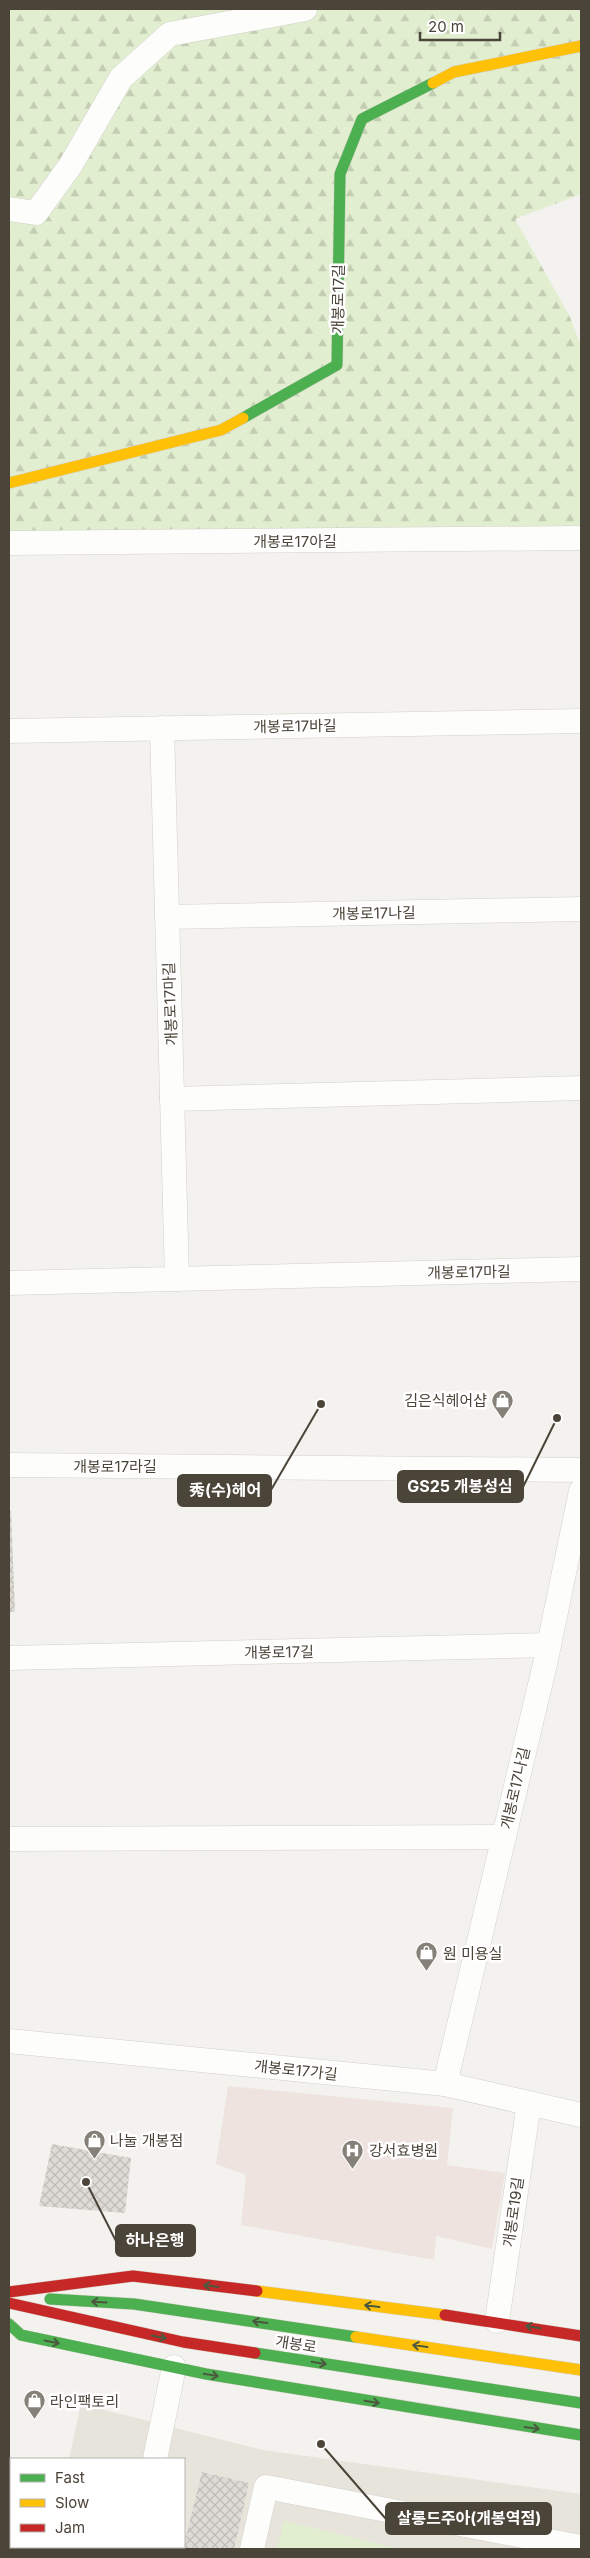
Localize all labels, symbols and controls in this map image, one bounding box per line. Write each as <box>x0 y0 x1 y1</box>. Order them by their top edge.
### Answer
scale bar <box>420 10 500 42</box>
text: 20 m <box>428 17 464 36</box>
street label: 개봉로17길 <box>328 264 348 334</box>
street label: 개봉로17아길 <box>253 532 337 551</box>
street label: 개봉로17바길 <box>253 716 337 736</box>
street label: 개봉로17나길 <box>332 903 416 923</box>
street label: 개봉로17마길 <box>159 962 181 1046</box>
street label: 개봉로17마길 <box>427 1262 511 1282</box>
shop icon: 김은식헤어샵 <box>491 1388 515 1419</box>
place label: 김은식헤어샵 <box>404 1391 487 1410</box>
street label: 개봉로17라길 <box>73 1457 157 1476</box>
callout: GS25 개봉성심 <box>398 1471 523 1502</box>
callout: 秀(수)헤어 <box>178 1475 271 1506</box>
text: GS25 개봉성심 <box>407 1476 513 1496</box>
text: 秀(수)헤어 <box>189 1480 261 1500</box>
street label: 개봉로17길 <box>244 1642 314 1662</box>
street label: 개봉로17나길 <box>496 1745 534 1831</box>
shop icon: 원 미용실 <box>415 1941 439 1972</box>
place label: 원 미용실 <box>443 1944 502 1963</box>
street label: 개봉로17가길 <box>253 2056 339 2084</box>
shop icon: 나눌 개봉점 <box>82 2128 106 2159</box>
place label: 나눌 개봉점 <box>110 2131 183 2150</box>
hospital icon: 강서효병원 <box>341 2138 365 2169</box>
place label: 강서효병원 <box>369 2141 438 2160</box>
street label: 개봉로19길 <box>499 2176 527 2248</box>
callout: 하나은행 <box>116 2225 195 2256</box>
text: 하나은행 <box>126 2230 184 2250</box>
one-way arrow <box>203 2281 219 2291</box>
one-way arrow <box>91 2297 107 2306</box>
one-way arrow <box>364 2301 380 2311</box>
one-way arrow <box>252 2317 268 2327</box>
one-way arrow <box>526 2322 542 2332</box>
street label: 개봉로 <box>274 2331 318 2357</box>
one-way arrow <box>150 2333 166 2343</box>
one-way arrow <box>44 2338 60 2347</box>
one-way arrow <box>413 2340 429 2350</box>
one-way arrow <box>311 2358 327 2368</box>
one-way arrow <box>203 2371 219 2381</box>
shop icon: 라인팩토리 <box>22 2389 46 2420</box>
place label: 라인팩토리 <box>50 2392 119 2411</box>
one-way arrow <box>363 2397 379 2407</box>
one-way arrow <box>524 2423 540 2433</box>
legend <box>10 2458 185 2548</box>
text: Fast <box>55 2468 85 2487</box>
text: Slow <box>55 2493 89 2512</box>
callout: 살롱드주아(개봉역점) <box>386 2503 551 2534</box>
text: 살롱드주아(개봉역점) <box>397 2508 541 2528</box>
text: Jam <box>55 2518 85 2537</box>

